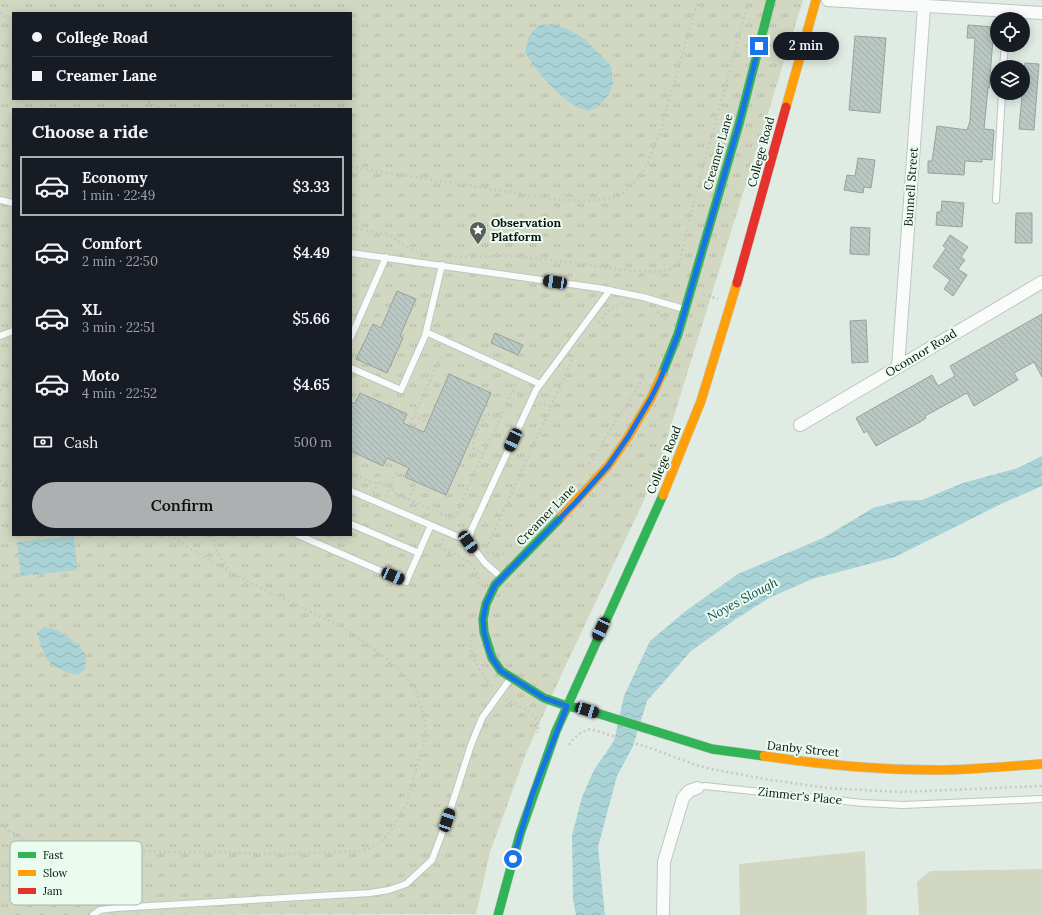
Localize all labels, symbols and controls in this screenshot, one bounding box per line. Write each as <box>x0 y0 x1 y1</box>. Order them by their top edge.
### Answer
map controls <box>990 12 1030 100</box>
button: locate <box>990 12 1030 52</box>
text: College Road <box>56 28 148 47</box>
callout: 2 min <box>773 32 839 60</box>
route end <box>750 37 768 55</box>
text: 2 min <box>789 37 823 54</box>
button: layers <box>990 60 1030 100</box>
text: Creamer Lane <box>56 66 157 85</box>
street label: Creamer Lane <box>699 111 736 192</box>
street label: College Road <box>744 115 777 189</box>
text: Choose a ride <box>32 120 148 143</box>
street label: Bunnell Street <box>900 147 921 227</box>
icon: car <box>34 168 70 204</box>
text: Economy <box>82 168 147 187</box>
text: $3.33 <box>293 177 330 196</box>
text: 1 min · 22:49 <box>82 187 155 204</box>
place label: Observation Platform <box>491 215 561 244</box>
place icon: Observation Platform <box>468 220 488 245</box>
icon: car <box>34 234 70 270</box>
text: Comfort <box>82 234 142 253</box>
text: $4.49 <box>293 243 330 262</box>
text: 2 min · 22:50 <box>82 253 158 270</box>
car <box>542 274 568 290</box>
icon: car <box>34 300 70 336</box>
text: XL <box>82 300 102 319</box>
text: $5.66 <box>293 309 330 328</box>
text: 3 min · 22:51 <box>82 319 155 336</box>
street label: Oconnor Road <box>882 325 959 380</box>
icon: car <box>34 366 70 402</box>
text: Moto <box>82 366 119 385</box>
text: $4.65 <box>293 375 330 394</box>
text: 4 min · 22:52 <box>82 385 157 402</box>
street label: College Road <box>643 423 684 496</box>
car <box>502 427 524 453</box>
icon: cash <box>32 431 54 453</box>
text: Cash <box>64 433 98 452</box>
text: 500 m <box>294 434 332 451</box>
street label: Creamer Lane <box>513 481 579 548</box>
button: Confirm <box>32 482 332 528</box>
car <box>456 529 480 555</box>
car <box>380 566 406 586</box>
water label: Noyes Slough <box>704 573 781 625</box>
car <box>590 616 612 642</box>
car <box>574 701 600 719</box>
street label: Danby Street <box>766 737 840 760</box>
street label: Zimmer's Place <box>757 784 843 807</box>
car <box>438 807 456 833</box>
legend <box>10 841 142 905</box>
text: Fast <box>43 848 64 862</box>
route start <box>504 850 522 868</box>
text: Slow <box>43 866 68 880</box>
text: Jam <box>42 884 63 898</box>

